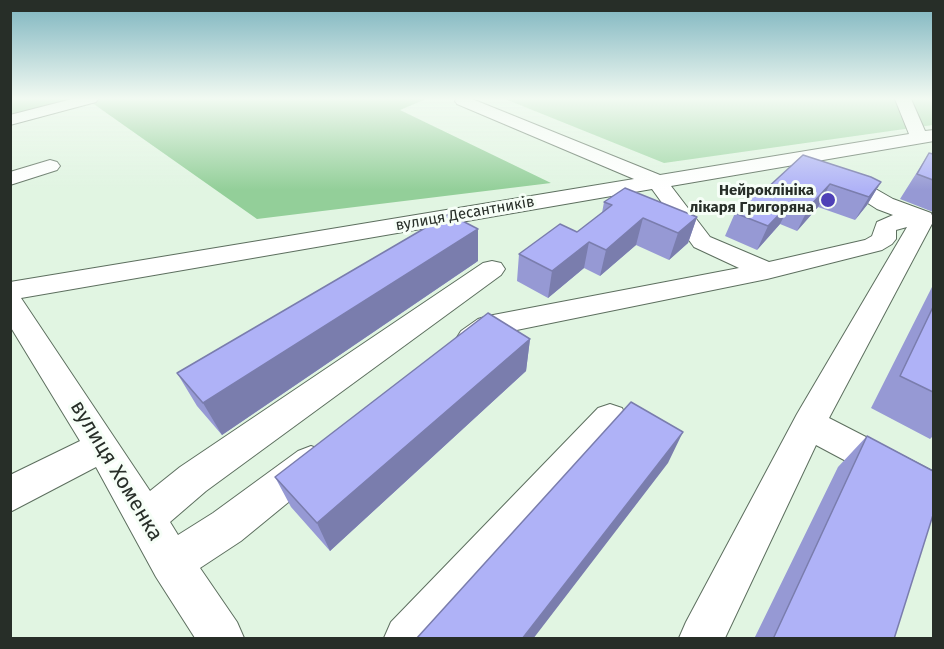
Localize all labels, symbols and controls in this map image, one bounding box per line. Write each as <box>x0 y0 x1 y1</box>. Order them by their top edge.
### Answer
place label: Нейроклініка лікаря Григоряна <box>690 182 814 217</box>
marker: Нейроклініка лікаря Григоряна <box>819 191 837 209</box>
street label: вулиця Десантників <box>394 193 536 235</box>
street label: вулиця Хоменка <box>64 396 168 546</box>

